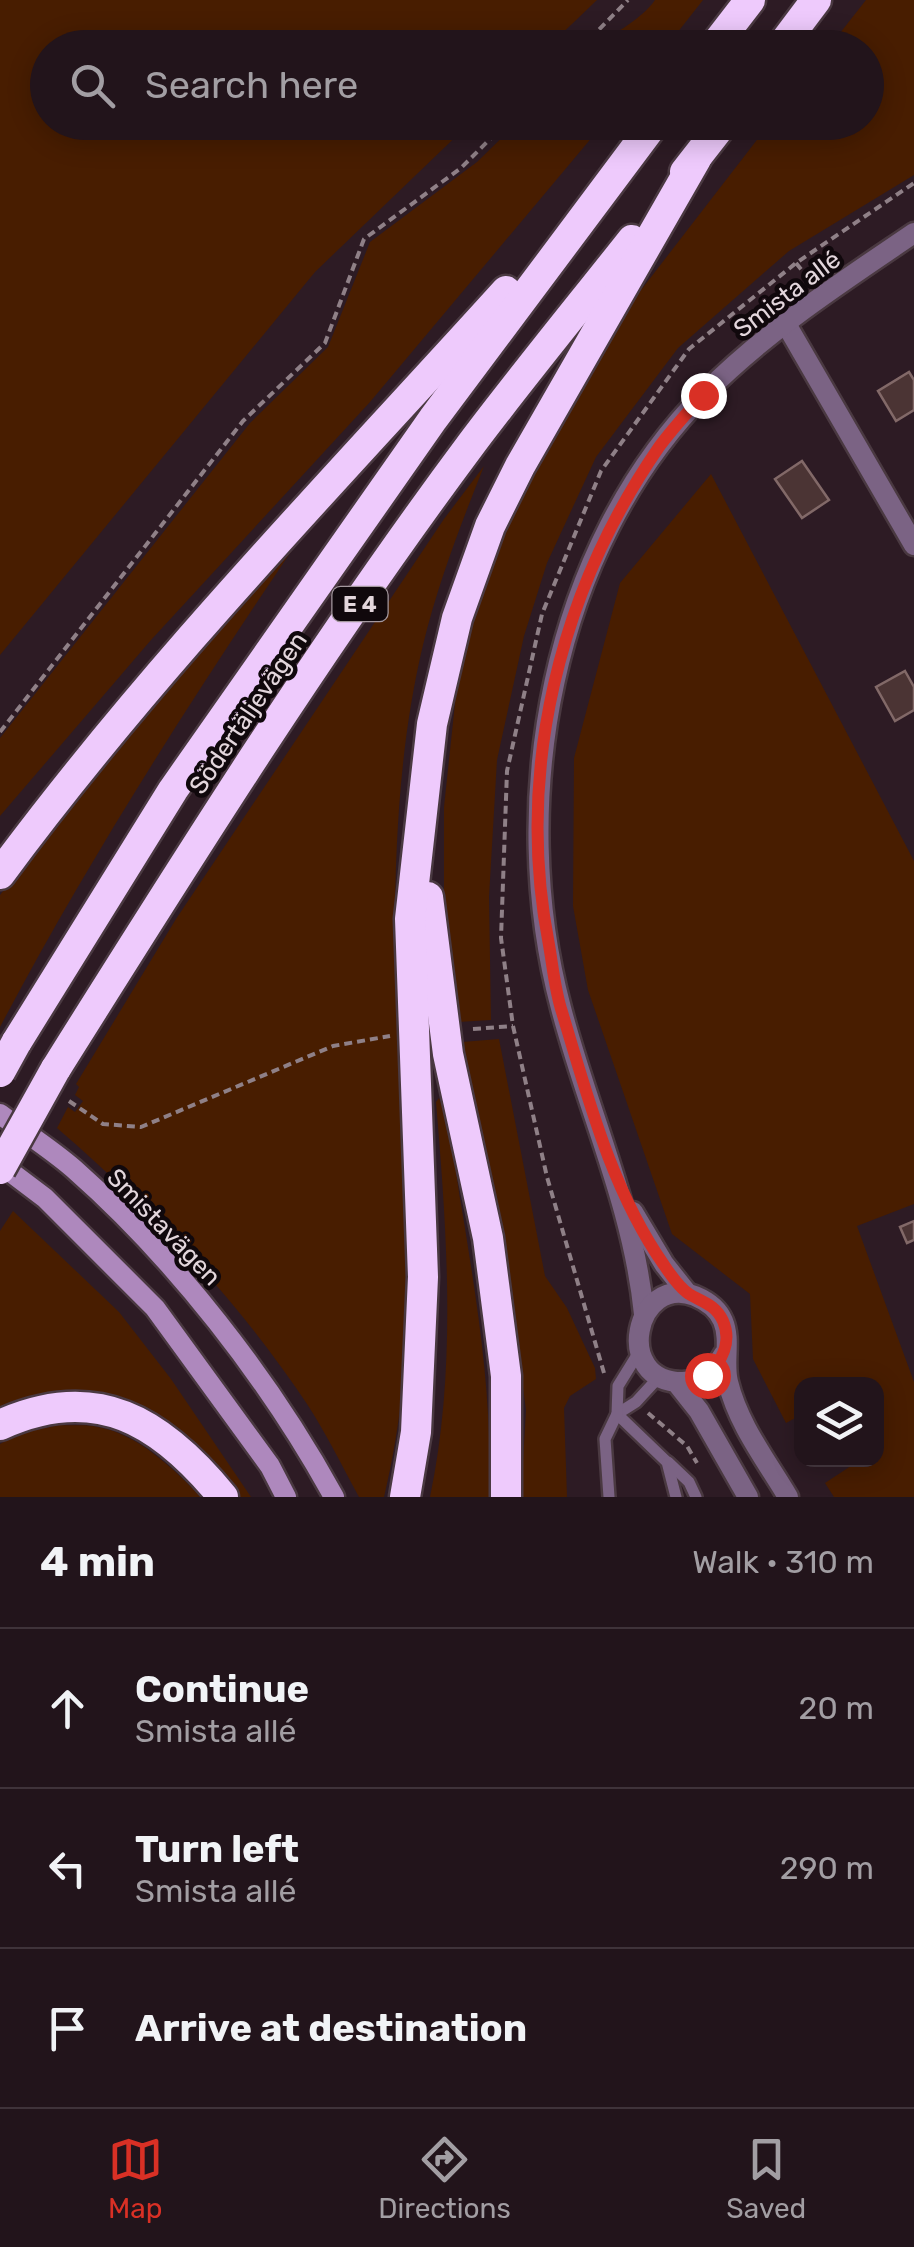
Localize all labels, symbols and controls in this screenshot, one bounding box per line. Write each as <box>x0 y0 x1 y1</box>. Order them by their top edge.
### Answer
search box <box>30 30 884 140</box>
icon: search <box>65 58 120 113</box>
text: Search here <box>145 62 358 108</box>
street label: Smista allé <box>728 244 846 344</box>
route end <box>681 373 727 419</box>
road number: E 4 <box>332 587 388 621</box>
street label: Södertäljevägen <box>183 627 313 799</box>
street label: Smistavägen <box>101 1163 227 1291</box>
route start <box>685 1353 731 1399</box>
map controls <box>794 1377 884 1467</box>
button: layers <box>794 1377 884 1467</box>
text: 4 min <box>40 1537 155 1587</box>
text: Walk · 310 m <box>692 1543 874 1581</box>
text: Continue <box>135 1666 309 1712</box>
icon: ahead <box>40 1681 95 1736</box>
text: 20 m <box>799 1689 874 1727</box>
text: Smista allé <box>135 1712 297 1750</box>
text: Turn left <box>135 1826 299 1872</box>
icon: left <box>40 1841 95 1896</box>
text: 290 m <box>780 1849 874 1887</box>
text: Smista allé <box>135 1872 297 1910</box>
icon: arrive <box>40 2001 95 2056</box>
text: Arrive at destination <box>135 2005 527 2051</box>
tab: Map <box>108 2132 163 2225</box>
tab: Directions <box>378 2132 511 2225</box>
tab: Saved <box>726 2132 806 2225</box>

